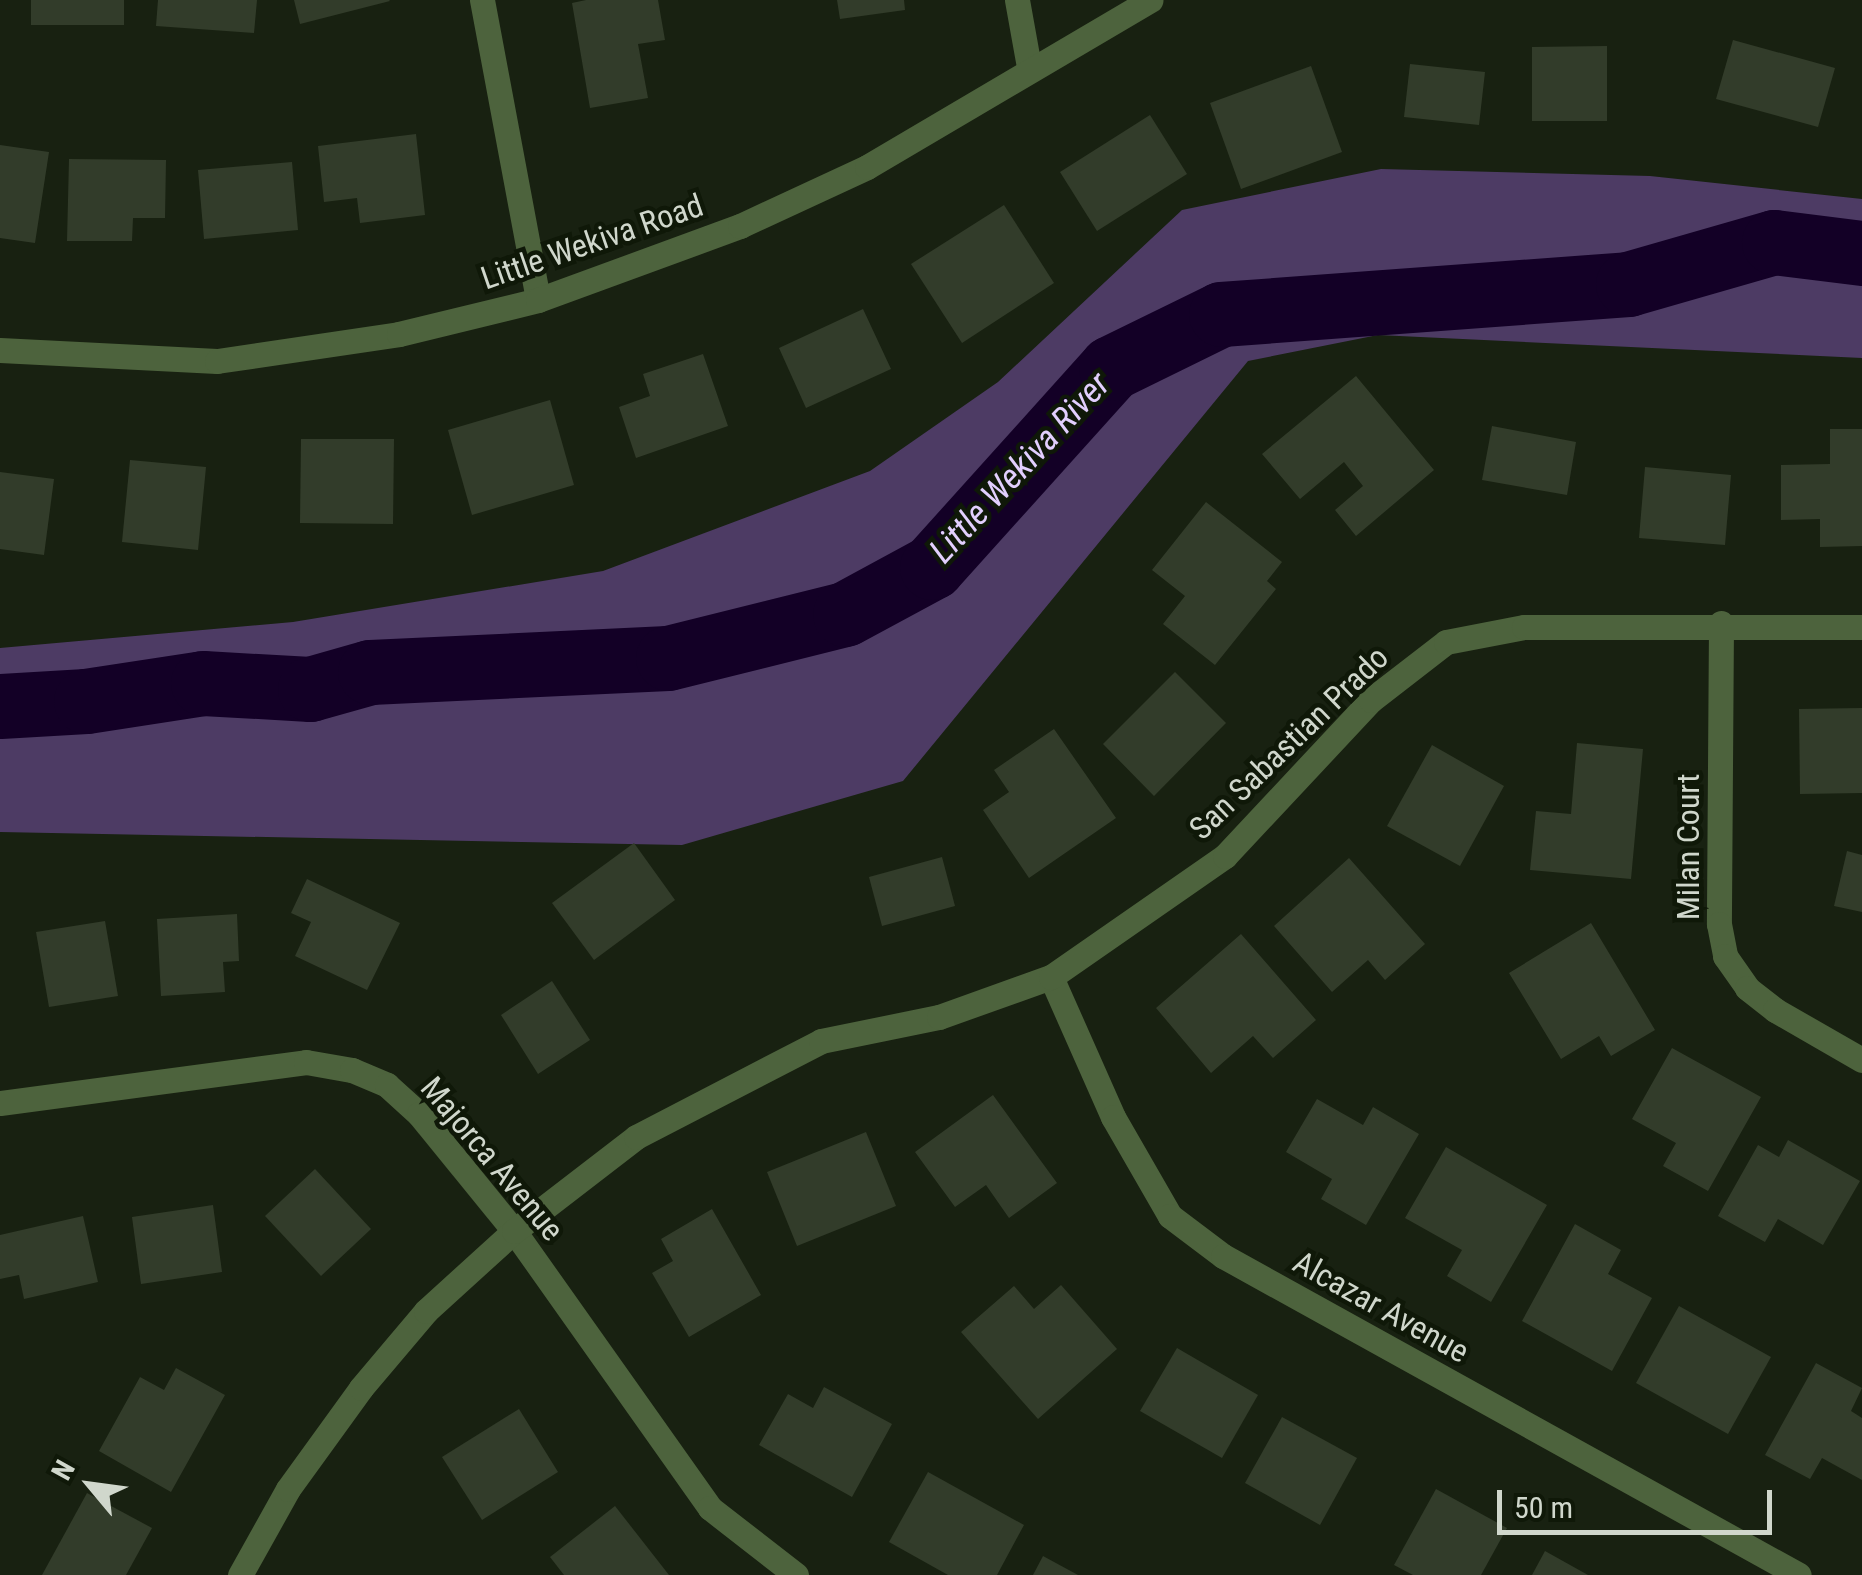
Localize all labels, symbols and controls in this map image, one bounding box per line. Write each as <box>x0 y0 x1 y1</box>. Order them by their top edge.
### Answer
street label: Little Wekiva Road <box>476 186 708 298</box>
water label: Little Wekiva River <box>921 364 1119 572</box>
street label: San Sabastian Prado <box>1182 638 1396 848</box>
street label: Milan Court <box>1669 774 1707 920</box>
street label: Majorca Avenue <box>412 1069 572 1249</box>
street label: Alcazar Avenue <box>1287 1243 1475 1371</box>
north arrow <box>40 1435 140 1535</box>
text: N <box>45 1455 82 1486</box>
scale bar <box>1502 1470 1777 1532</box>
text: 50 m <box>1514 1490 1573 1525</box>

